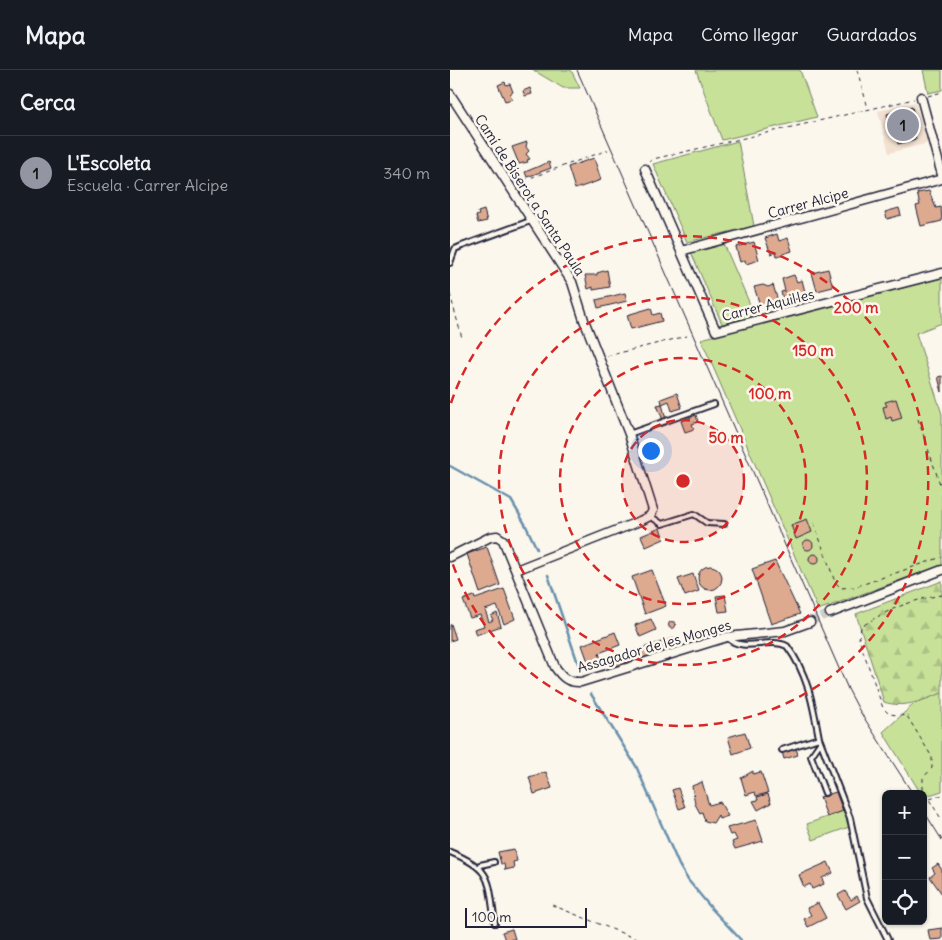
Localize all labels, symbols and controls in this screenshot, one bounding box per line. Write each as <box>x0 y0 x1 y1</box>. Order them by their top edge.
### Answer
text: Mapa <box>25 20 85 50</box>
text: Mapa <box>628 23 673 46</box>
text: Cómo llegar <box>701 23 798 46</box>
text: Guardados <box>826 23 917 46</box>
text: Cerca <box>20 89 75 116</box>
pin: 1 <box>887 106 919 144</box>
street label: Camí de Biserot a Santa Paula <box>471 111 589 279</box>
text: L'Escoleta <box>67 151 151 175</box>
text: 1 <box>33 163 39 183</box>
text: 340 m <box>383 163 430 183</box>
text: Escuela · Carrer Alcipe <box>67 175 228 195</box>
street label: Carrer Alcipe <box>766 184 850 222</box>
street label: Carrer Aquil·les <box>720 285 816 325</box>
text: 200 m <box>834 298 878 317</box>
text: 150 m <box>792 341 834 360</box>
text: 100 m <box>749 384 791 403</box>
text: 50 m <box>708 428 744 447</box>
your location <box>638 438 664 464</box>
centre of rings <box>674 472 692 490</box>
street label: Assagador de les Monges <box>575 615 733 677</box>
map controls <box>882 790 927 925</box>
button: + <box>882 790 927 835</box>
button: − <box>882 835 927 880</box>
button: locate <box>882 880 927 925</box>
scale bar <box>465 905 588 928</box>
text: 100 m <box>472 908 512 926</box>

